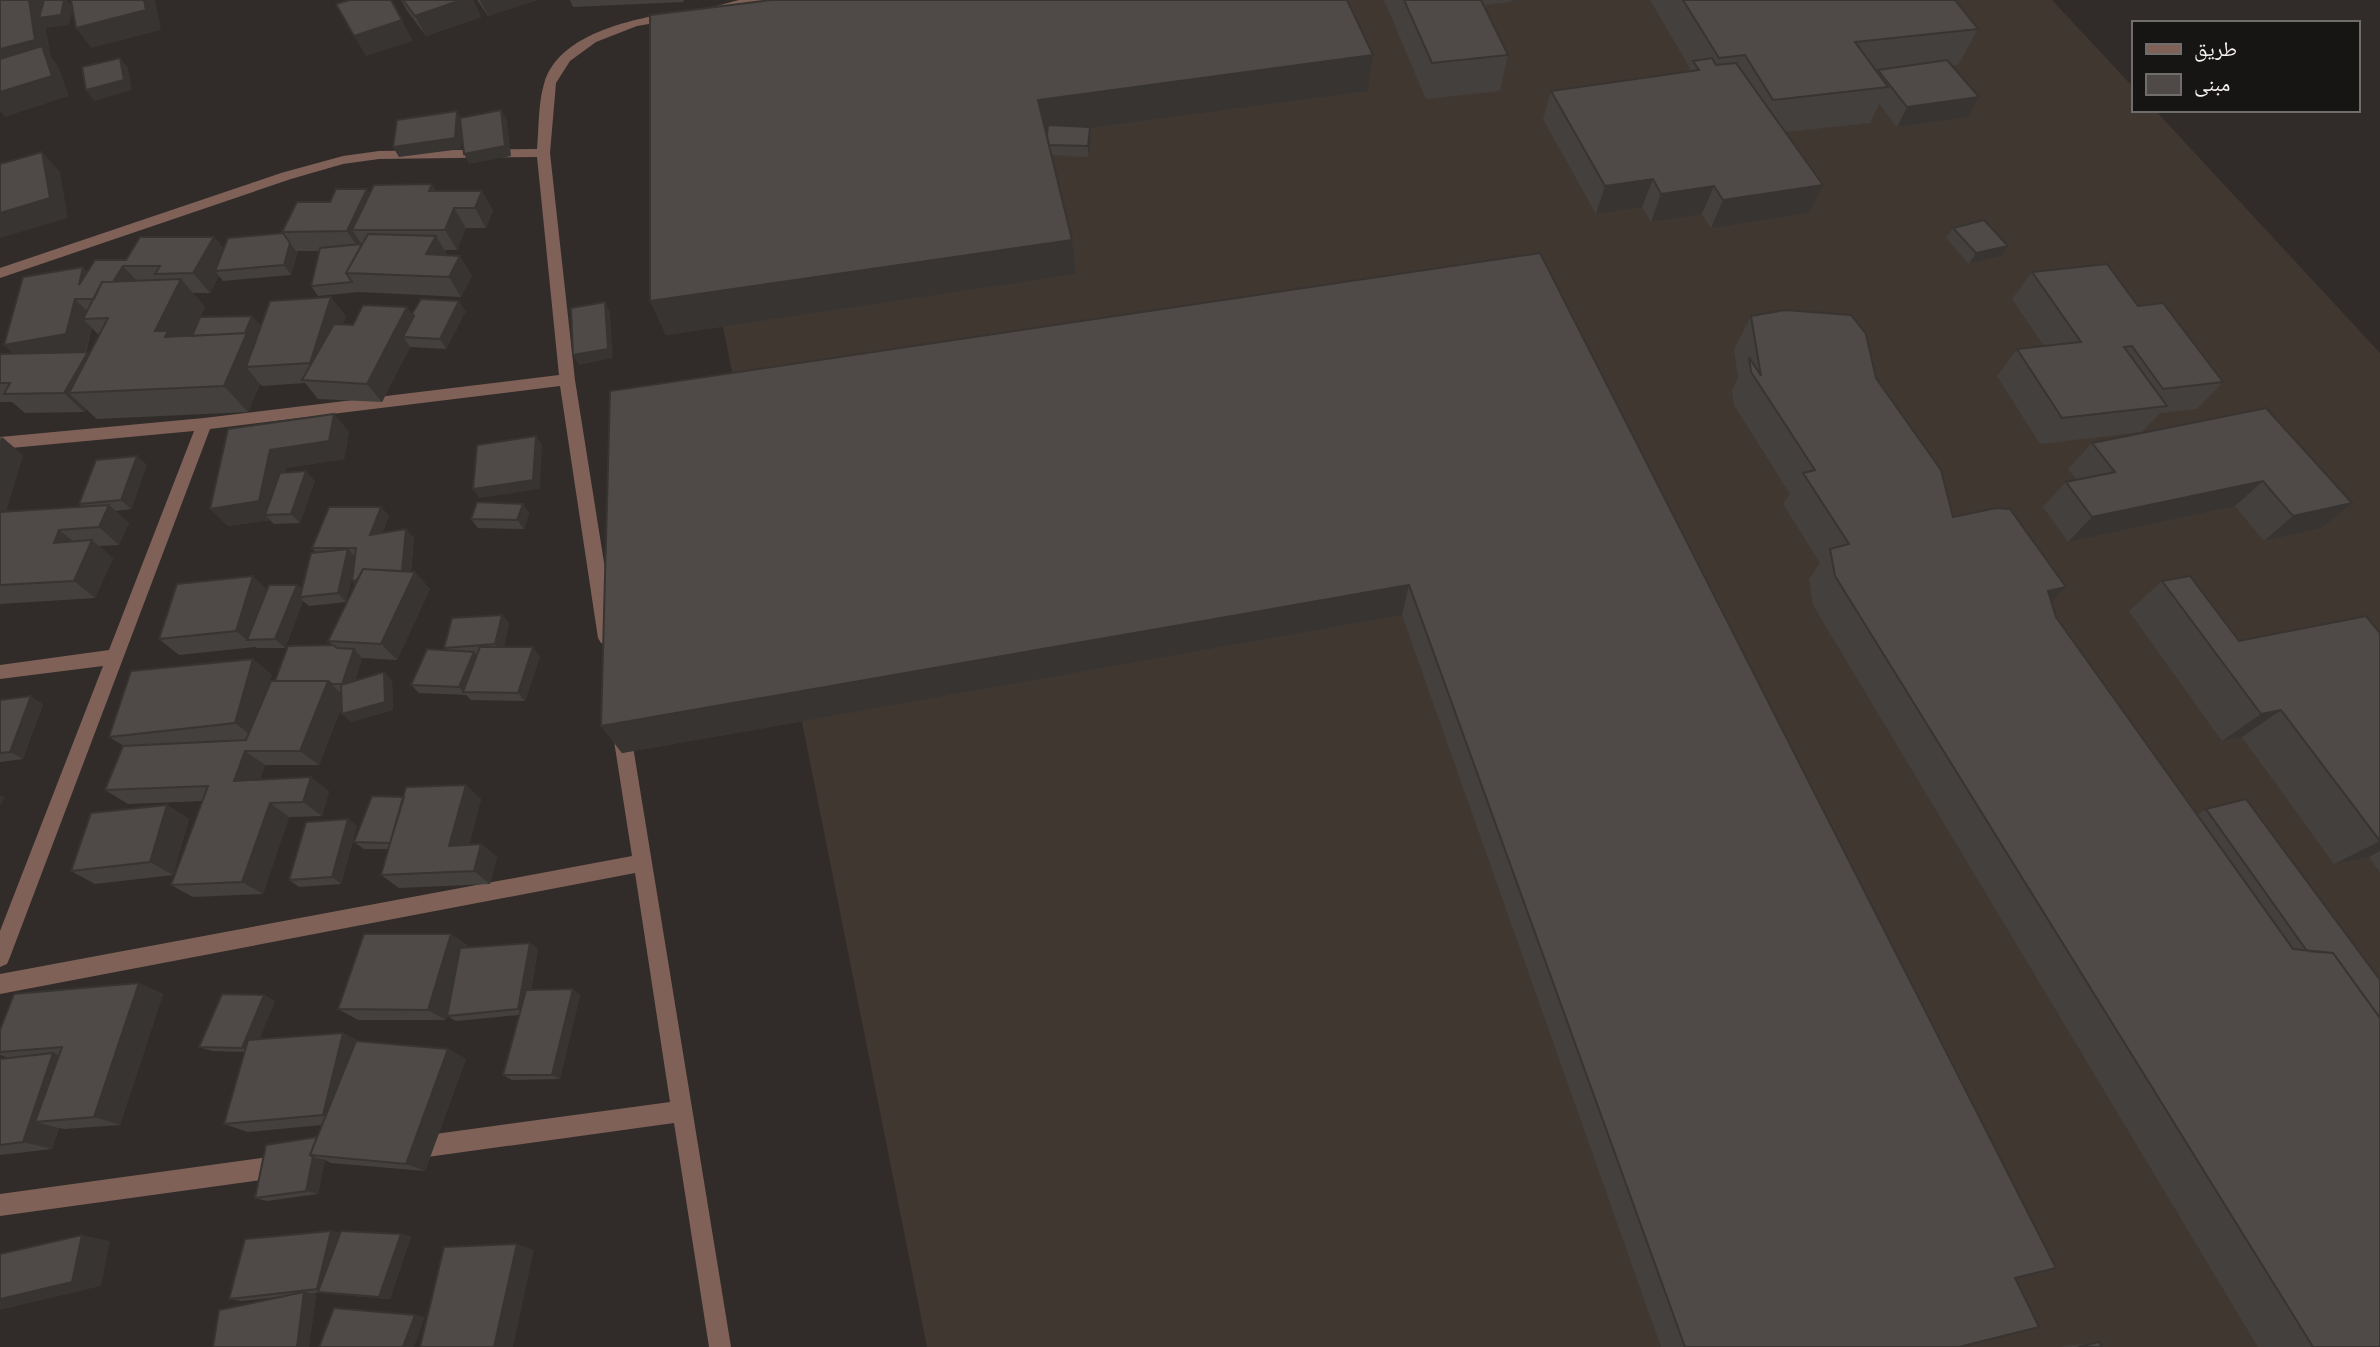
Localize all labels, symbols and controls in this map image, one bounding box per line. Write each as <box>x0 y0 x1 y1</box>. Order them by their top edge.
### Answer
legend <box>2132 21 2359 112</box>
text: طريق <box>2194 34 2237 62</box>
text: مبنى <box>2194 69 2230 97</box>

